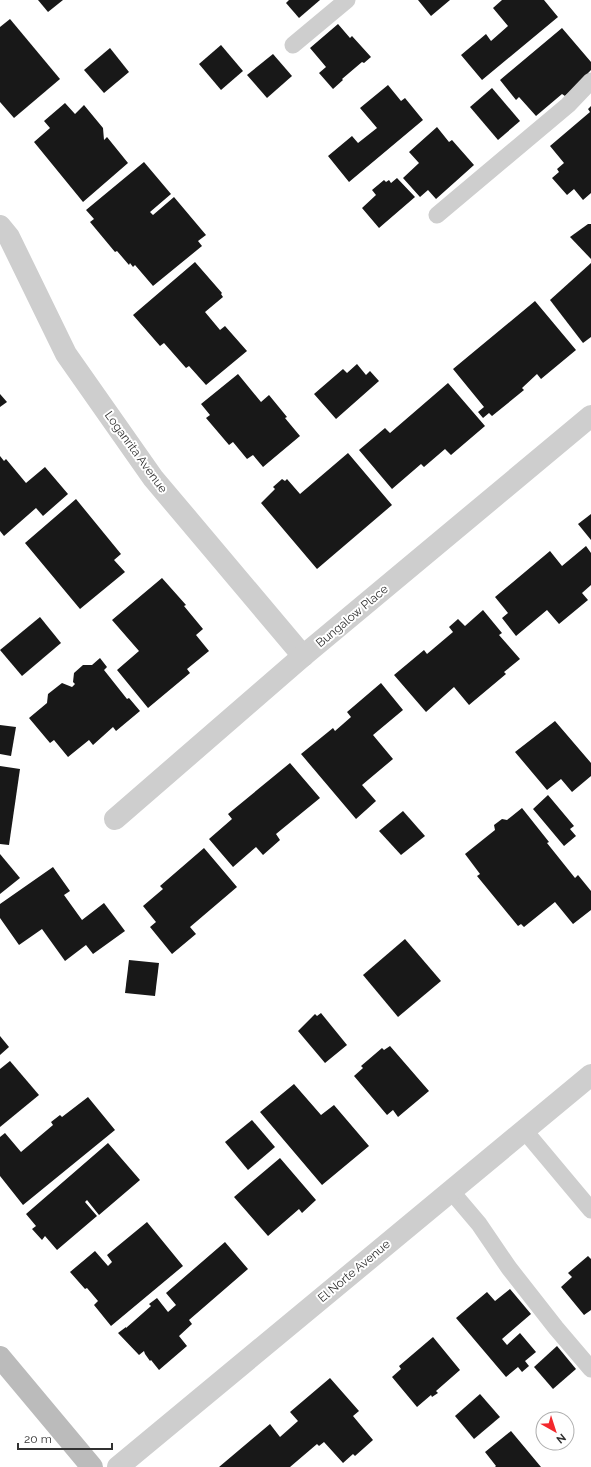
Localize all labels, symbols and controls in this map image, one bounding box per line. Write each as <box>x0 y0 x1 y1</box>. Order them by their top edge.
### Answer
street label: Loganrita Avenue <box>102 409 170 495</box>
street label: Bungalow Place <box>313 582 391 650</box>
street label: El Norte Avenue <box>315 1237 393 1305</box>
north arrow <box>535 1411 575 1451</box>
scale bar <box>18 1425 112 1451</box>
text: N <box>554 1431 568 1446</box>
text: 20 m <box>24 1432 52 1446</box>

